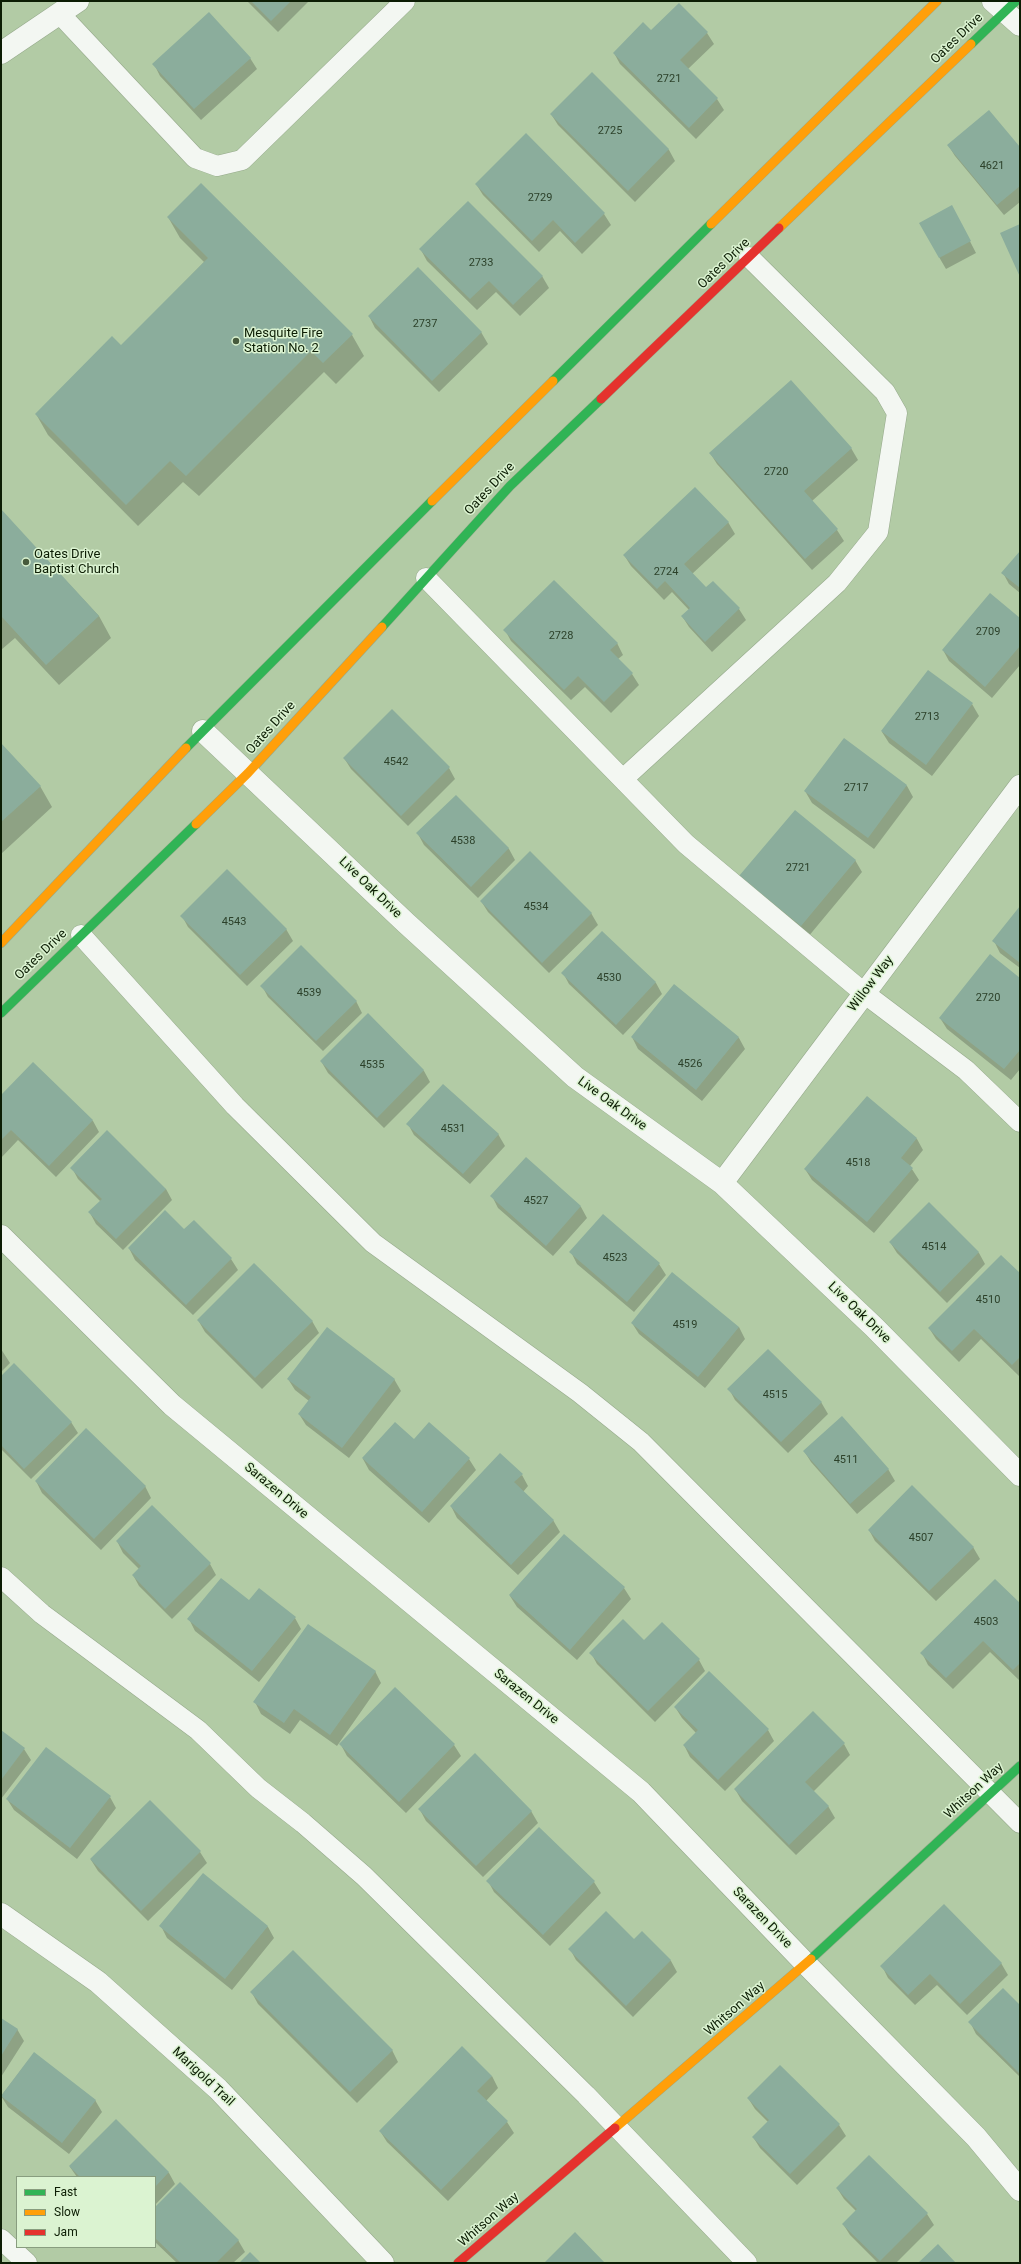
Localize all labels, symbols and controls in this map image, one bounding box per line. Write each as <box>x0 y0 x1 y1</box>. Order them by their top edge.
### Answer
street label: Oates Drive <box>928 10 986 68</box>
house number: 2721 <box>657 72 681 86</box>
house number: 2725 <box>598 124 622 138</box>
house number: 4621 <box>980 159 1004 173</box>
house number: 2729 <box>528 191 552 205</box>
street label: Oates Drive <box>695 235 753 293</box>
house number: 2733 <box>469 256 493 270</box>
house number: 2737 <box>413 317 437 331</box>
place label: Mesquite Fire Station No. 2 <box>244 326 323 357</box>
marker: Mesquite Fire Station No. 2 <box>231 336 241 346</box>
street label: Oates Drive <box>462 459 518 519</box>
house number: 2720 <box>764 465 788 479</box>
place label: Oates Drive Baptist Church <box>34 547 119 578</box>
marker: Oates Drive Baptist Church <box>21 557 31 567</box>
house number: 2724 <box>654 565 678 579</box>
house number: 2709 <box>976 625 1000 639</box>
house number: 2728 <box>549 629 573 643</box>
street label: Oates Drive <box>243 698 299 758</box>
house number: 2713 <box>915 710 939 724</box>
house number: 4542 <box>384 755 408 769</box>
house number: 2717 <box>844 781 868 795</box>
house number: 4538 <box>451 834 475 848</box>
street label: Live Oak Drive <box>335 854 405 922</box>
house number: 2721 <box>786 861 810 875</box>
house number: 4534 <box>524 900 548 914</box>
house number: 4543 <box>222 915 246 929</box>
street label: Oates Drive <box>12 926 70 984</box>
street label: Willow Way <box>845 953 897 1015</box>
house number: 4530 <box>597 971 621 985</box>
house number: 4539 <box>297 986 321 1000</box>
house number: 2720 <box>976 991 1000 1005</box>
house number: 4526 <box>678 1057 702 1071</box>
house number: 4535 <box>360 1058 384 1072</box>
street label: Live Oak Drive <box>574 1074 650 1134</box>
house number: 4531 <box>441 1122 465 1136</box>
house number: 4518 <box>846 1156 870 1170</box>
house number: 4527 <box>524 1194 548 1208</box>
house number: 4514 <box>922 1240 946 1254</box>
house number: 4523 <box>603 1251 627 1265</box>
street label: Live Oak Drive <box>824 1279 894 1347</box>
house number: 4510 <box>976 1293 1000 1307</box>
house number: 4519 <box>673 1318 697 1332</box>
house number: 4515 <box>763 1388 787 1402</box>
house number: 4511 <box>834 1453 858 1467</box>
street label: Sarazen Drive <box>241 1460 311 1522</box>
house number: 4507 <box>909 1531 933 1545</box>
house number: 4503 <box>974 1615 998 1629</box>
street label: Sarazen Drive <box>490 1666 562 1728</box>
street label: Whitson Way <box>941 1760 1007 1822</box>
street label: Sarazen Drive <box>729 1884 795 1952</box>
street label: Whitson Way <box>702 1978 768 2040</box>
street label: Marigold Trail <box>169 2044 237 2110</box>
legend <box>16 2176 156 2248</box>
text: Fast <box>54 2185 77 2199</box>
street label: Whitson Way <box>456 2189 522 2251</box>
text: Slow <box>54 2205 80 2219</box>
text: Jam <box>54 2225 78 2239</box>

